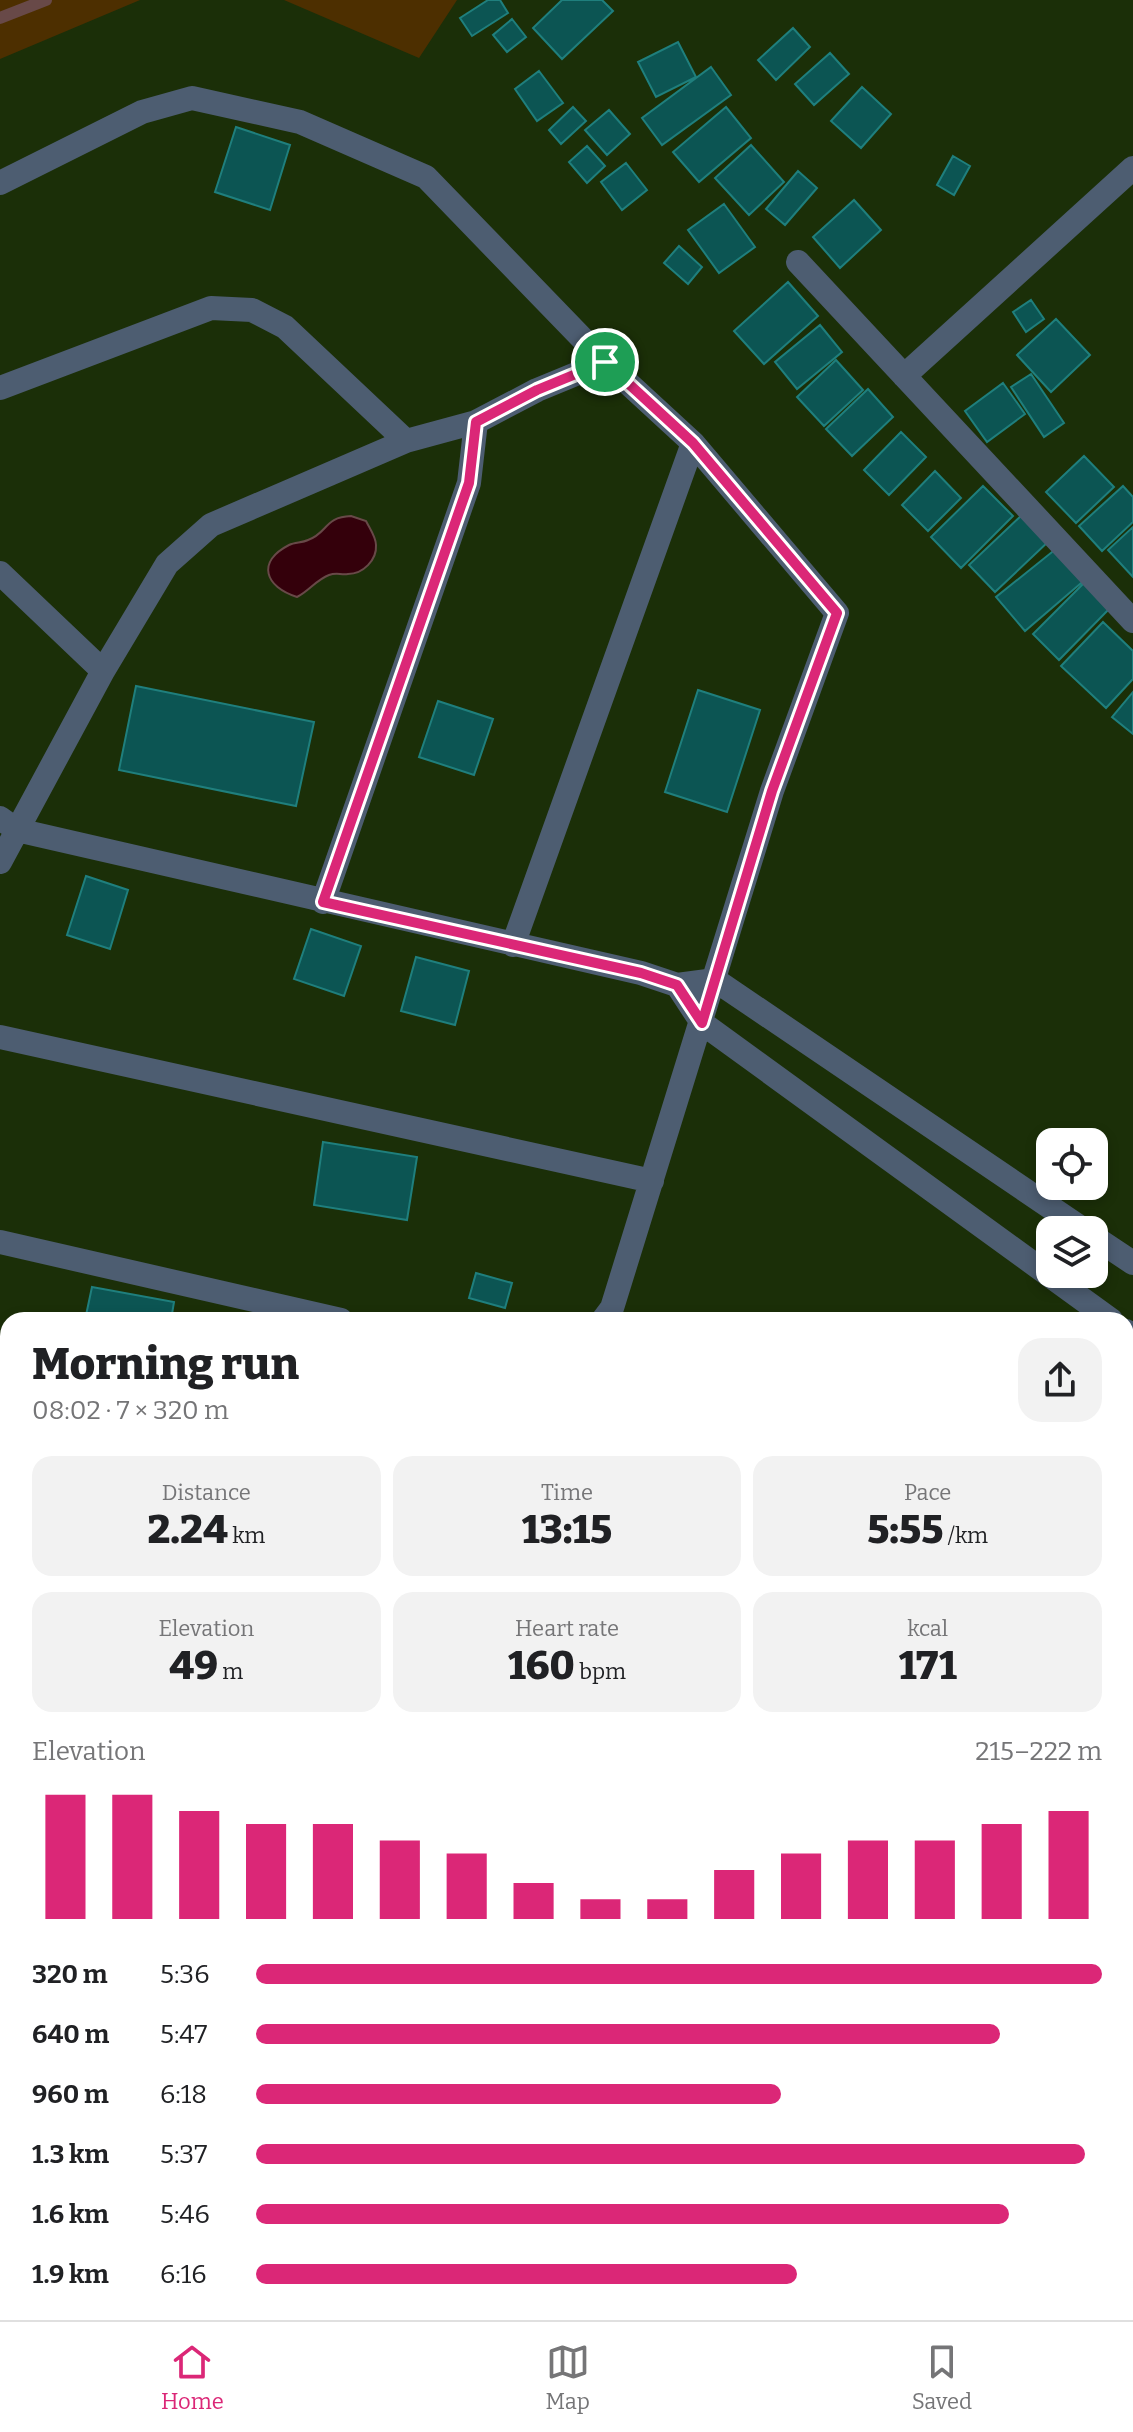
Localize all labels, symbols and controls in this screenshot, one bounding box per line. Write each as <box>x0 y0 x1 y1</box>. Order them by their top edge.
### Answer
pin <box>571 328 639 396</box>
icon: arrive <box>583 340 627 384</box>
map controls <box>1036 1128 1108 1288</box>
button: locate <box>1036 1128 1108 1200</box>
button: layers <box>1036 1216 1108 1288</box>
text: Morning run <box>32 1338 299 1391</box>
button: share <box>1018 1338 1102 1422</box>
text: 08:02 · 7 × 320 m <box>32 1395 229 1426</box>
text: Distance <box>162 1479 251 1506</box>
text: Time <box>541 1479 593 1506</box>
text: Pace <box>904 1479 951 1506</box>
text: 2.24 <box>147 1506 228 1554</box>
text: 13:15 <box>522 1506 612 1554</box>
text: 5:55 <box>867 1506 943 1554</box>
text: km <box>228 1522 265 1549</box>
text: /km <box>943 1522 988 1549</box>
text: Elevation <box>158 1615 254 1642</box>
text: Heart rate <box>515 1615 619 1642</box>
text: kcal <box>907 1615 948 1642</box>
text: 49 <box>169 1642 218 1690</box>
text: 160 <box>508 1642 575 1690</box>
text: 171 <box>899 1642 957 1690</box>
text: m <box>218 1658 243 1685</box>
text: bpm <box>575 1658 626 1685</box>
text: Elevation <box>32 1736 145 1767</box>
text: 215–222 m <box>975 1736 1102 1767</box>
text: 320 m <box>32 1959 108 1990</box>
text: 5:36 <box>160 1959 209 1990</box>
text: 640 m <box>32 2019 109 2050</box>
text: 5:47 <box>160 2019 207 2050</box>
text: 960 m <box>32 2079 109 2110</box>
text: 6:18 <box>160 2079 207 2110</box>
text: 1.3 km <box>32 2139 109 2170</box>
text: 5:37 <box>160 2139 207 2170</box>
text: 1.6 km <box>32 2199 109 2230</box>
text: 5:46 <box>160 2199 210 2230</box>
text: 1.9 km <box>32 2259 109 2290</box>
text: 6:16 <box>160 2259 207 2290</box>
tab: Home <box>161 2340 224 2415</box>
tab: Map <box>546 2340 590 2415</box>
tab: Saved <box>912 2340 972 2415</box>

